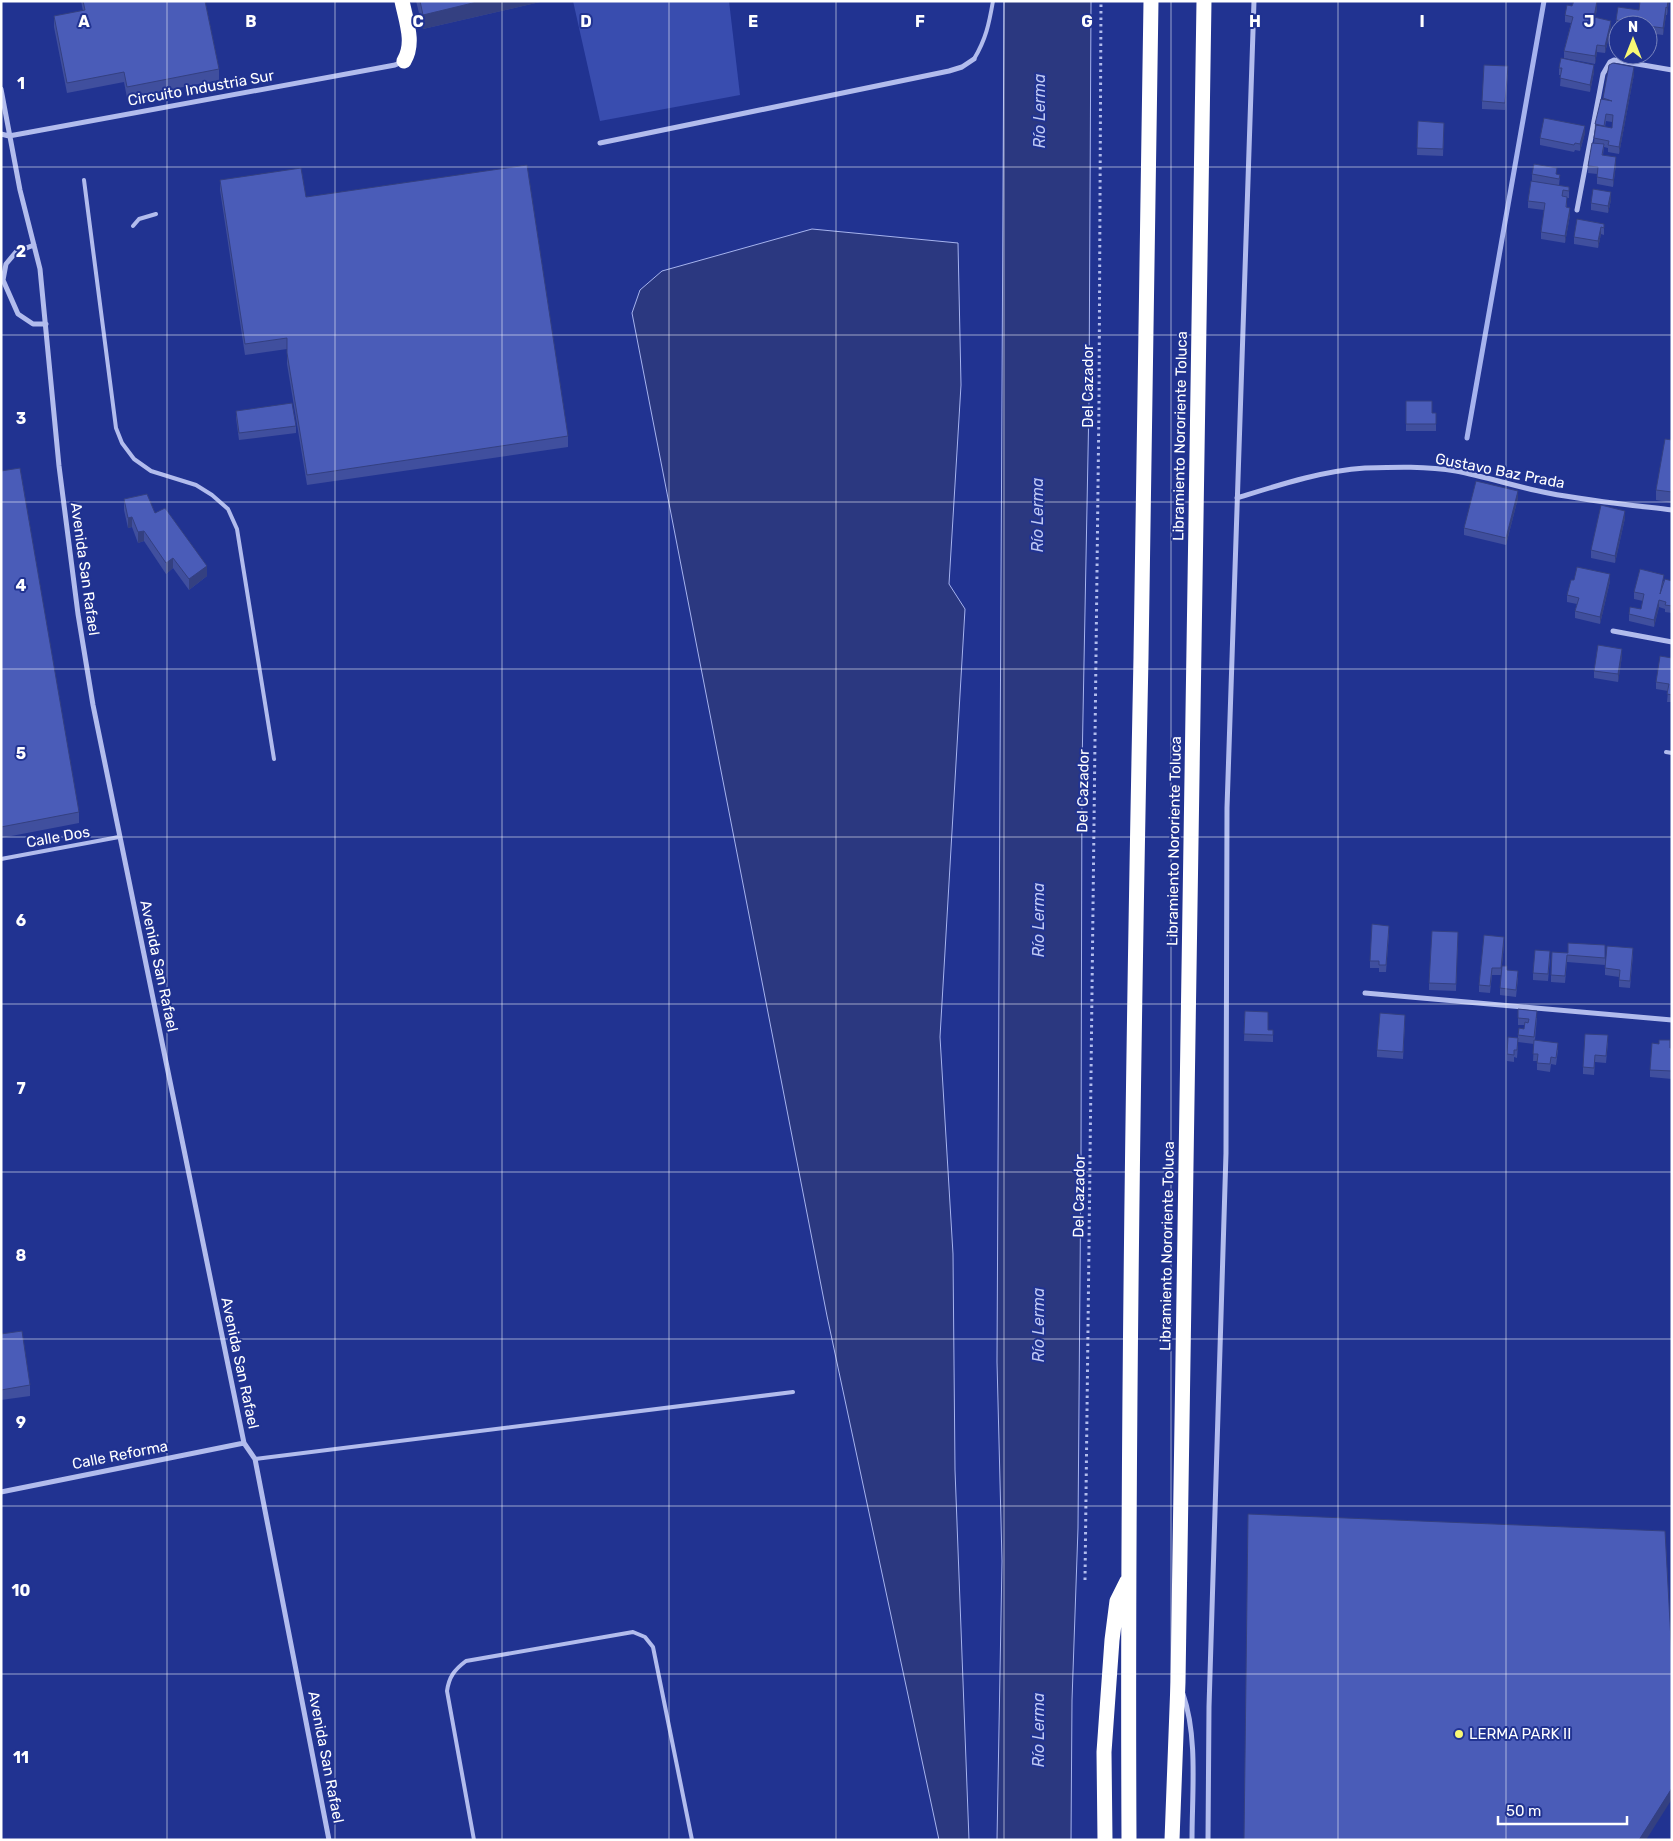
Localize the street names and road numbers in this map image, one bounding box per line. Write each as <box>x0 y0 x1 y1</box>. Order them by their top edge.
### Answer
street label: Circuito Industria Sur <box>126 66 276 110</box>
street label: Libramiento Nororiente Toluca <box>1169 331 1191 541</box>
street label: Del Cazador <box>1079 344 1097 428</box>
street label: Gustavo Baz Prada <box>1434 450 1566 492</box>
street label: Avenida San Rafael <box>67 501 103 637</box>
street label: Libramiento Nororiente Toluca <box>1163 736 1185 946</box>
street label: Del Cazador <box>1073 749 1093 833</box>
street label: Calle Dos <box>25 822 92 851</box>
street label: Avenida San Rafael <box>136 899 182 1033</box>
street label: Libramiento Nororiente Toluca <box>1156 1141 1178 1351</box>
street label: Del Cazador <box>1069 1154 1089 1238</box>
street label: Avenida San Rafael <box>217 1296 263 1430</box>
street label: Calle Reforma <box>71 1437 169 1473</box>
street label: Avenida San Rafael <box>304 1689 348 1825</box>

